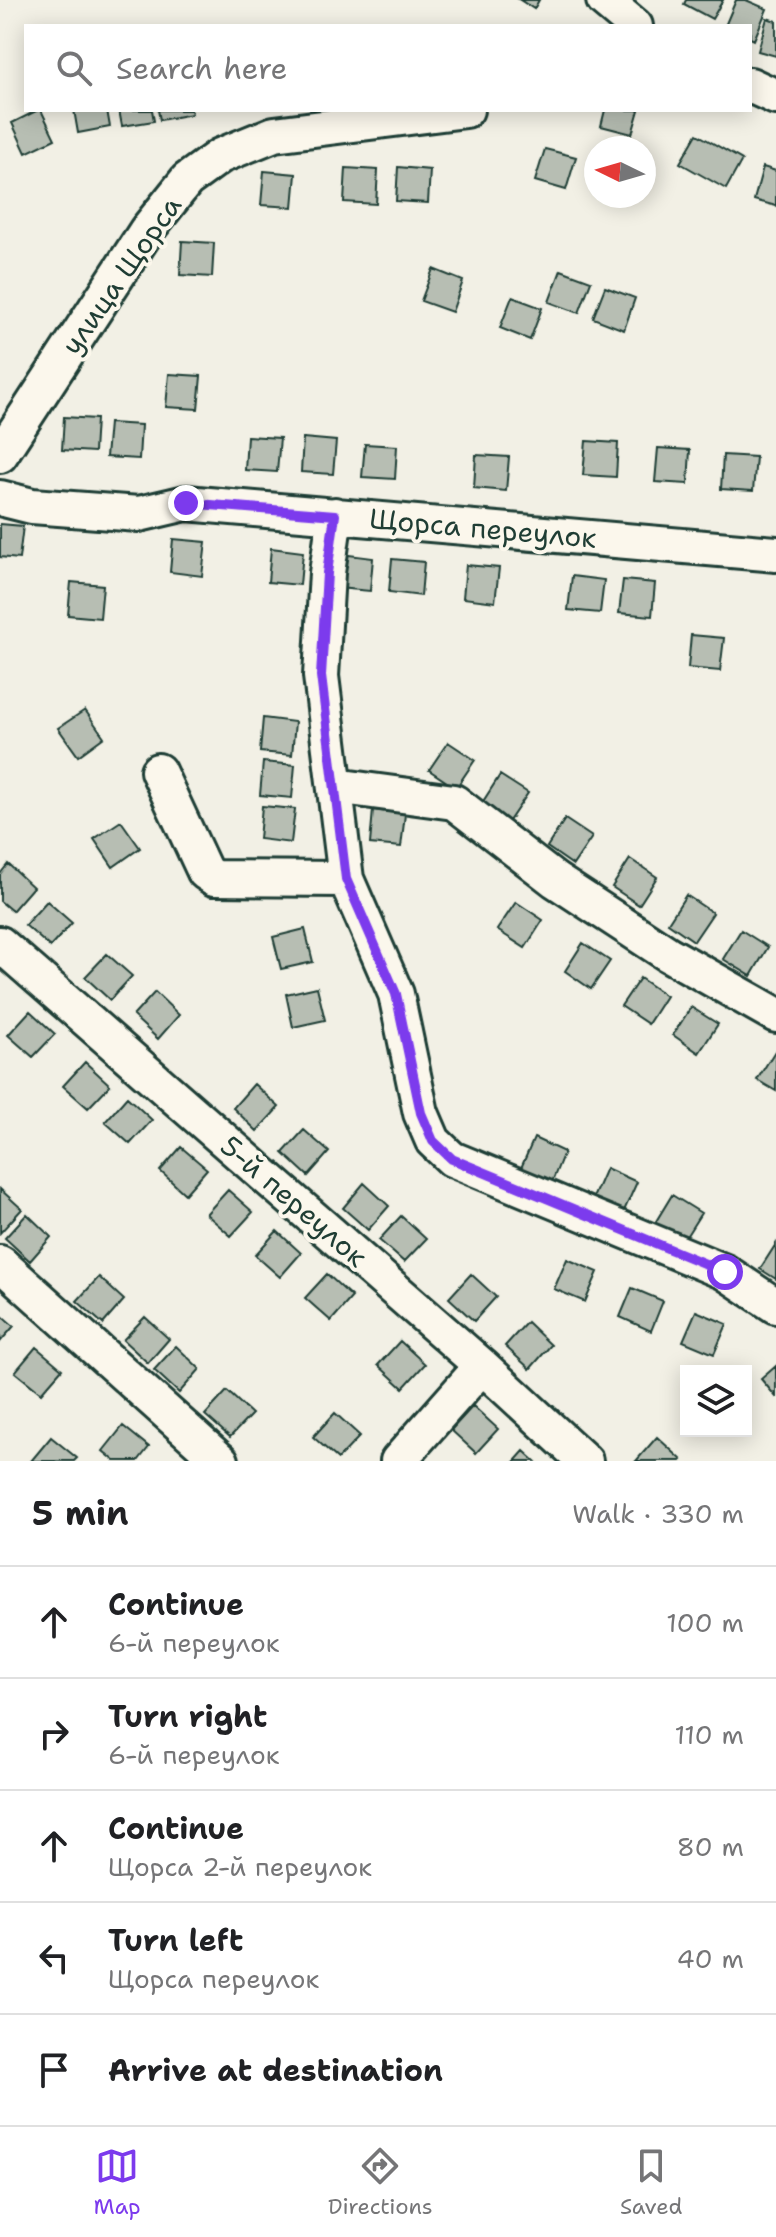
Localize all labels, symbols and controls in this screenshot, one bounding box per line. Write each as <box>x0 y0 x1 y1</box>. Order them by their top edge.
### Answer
search box <box>24 24 752 112</box>
icon: search <box>52 46 96 90</box>
text: Search here <box>116 48 287 89</box>
north arrow <box>584 136 656 208</box>
street label: улица Щорса <box>52 188 190 362</box>
route end <box>168 485 204 521</box>
street label: Щорса переулок <box>368 499 598 557</box>
street label: 5-й переулок <box>213 1127 375 1275</box>
route start <box>707 1254 743 1290</box>
map controls <box>680 1365 752 1437</box>
button: layers <box>680 1365 752 1437</box>
text: 5 min <box>32 1490 129 1536</box>
text: Walk · 330 m <box>572 1496 744 1531</box>
text: Continue <box>108 1584 244 1625</box>
icon: ahead <box>32 1600 76 1644</box>
text: 100 m <box>666 1605 744 1640</box>
text: 6-й переулок <box>108 1625 280 1660</box>
text: Turn right <box>108 1696 267 1737</box>
icon: right <box>32 1712 76 1756</box>
text: 110 m <box>674 1717 744 1752</box>
text: 6-й переулок <box>108 1737 280 1772</box>
text: Continue <box>108 1808 244 1849</box>
icon: ahead <box>32 1824 76 1868</box>
text: 80 m <box>677 1829 744 1864</box>
text: Щорса 2-й переулок <box>108 1849 372 1884</box>
text: Turn left <box>108 1920 243 1961</box>
icon: left <box>32 1936 76 1980</box>
text: 40 m <box>677 1941 744 1976</box>
text: Щорса переулок <box>108 1961 319 1996</box>
icon: arrive <box>32 2048 76 2092</box>
text: Arrive at destination <box>108 2050 443 2091</box>
tab: Map <box>94 2144 141 2221</box>
tab: Directions <box>328 2144 433 2221</box>
tab: Saved <box>620 2144 682 2221</box>

